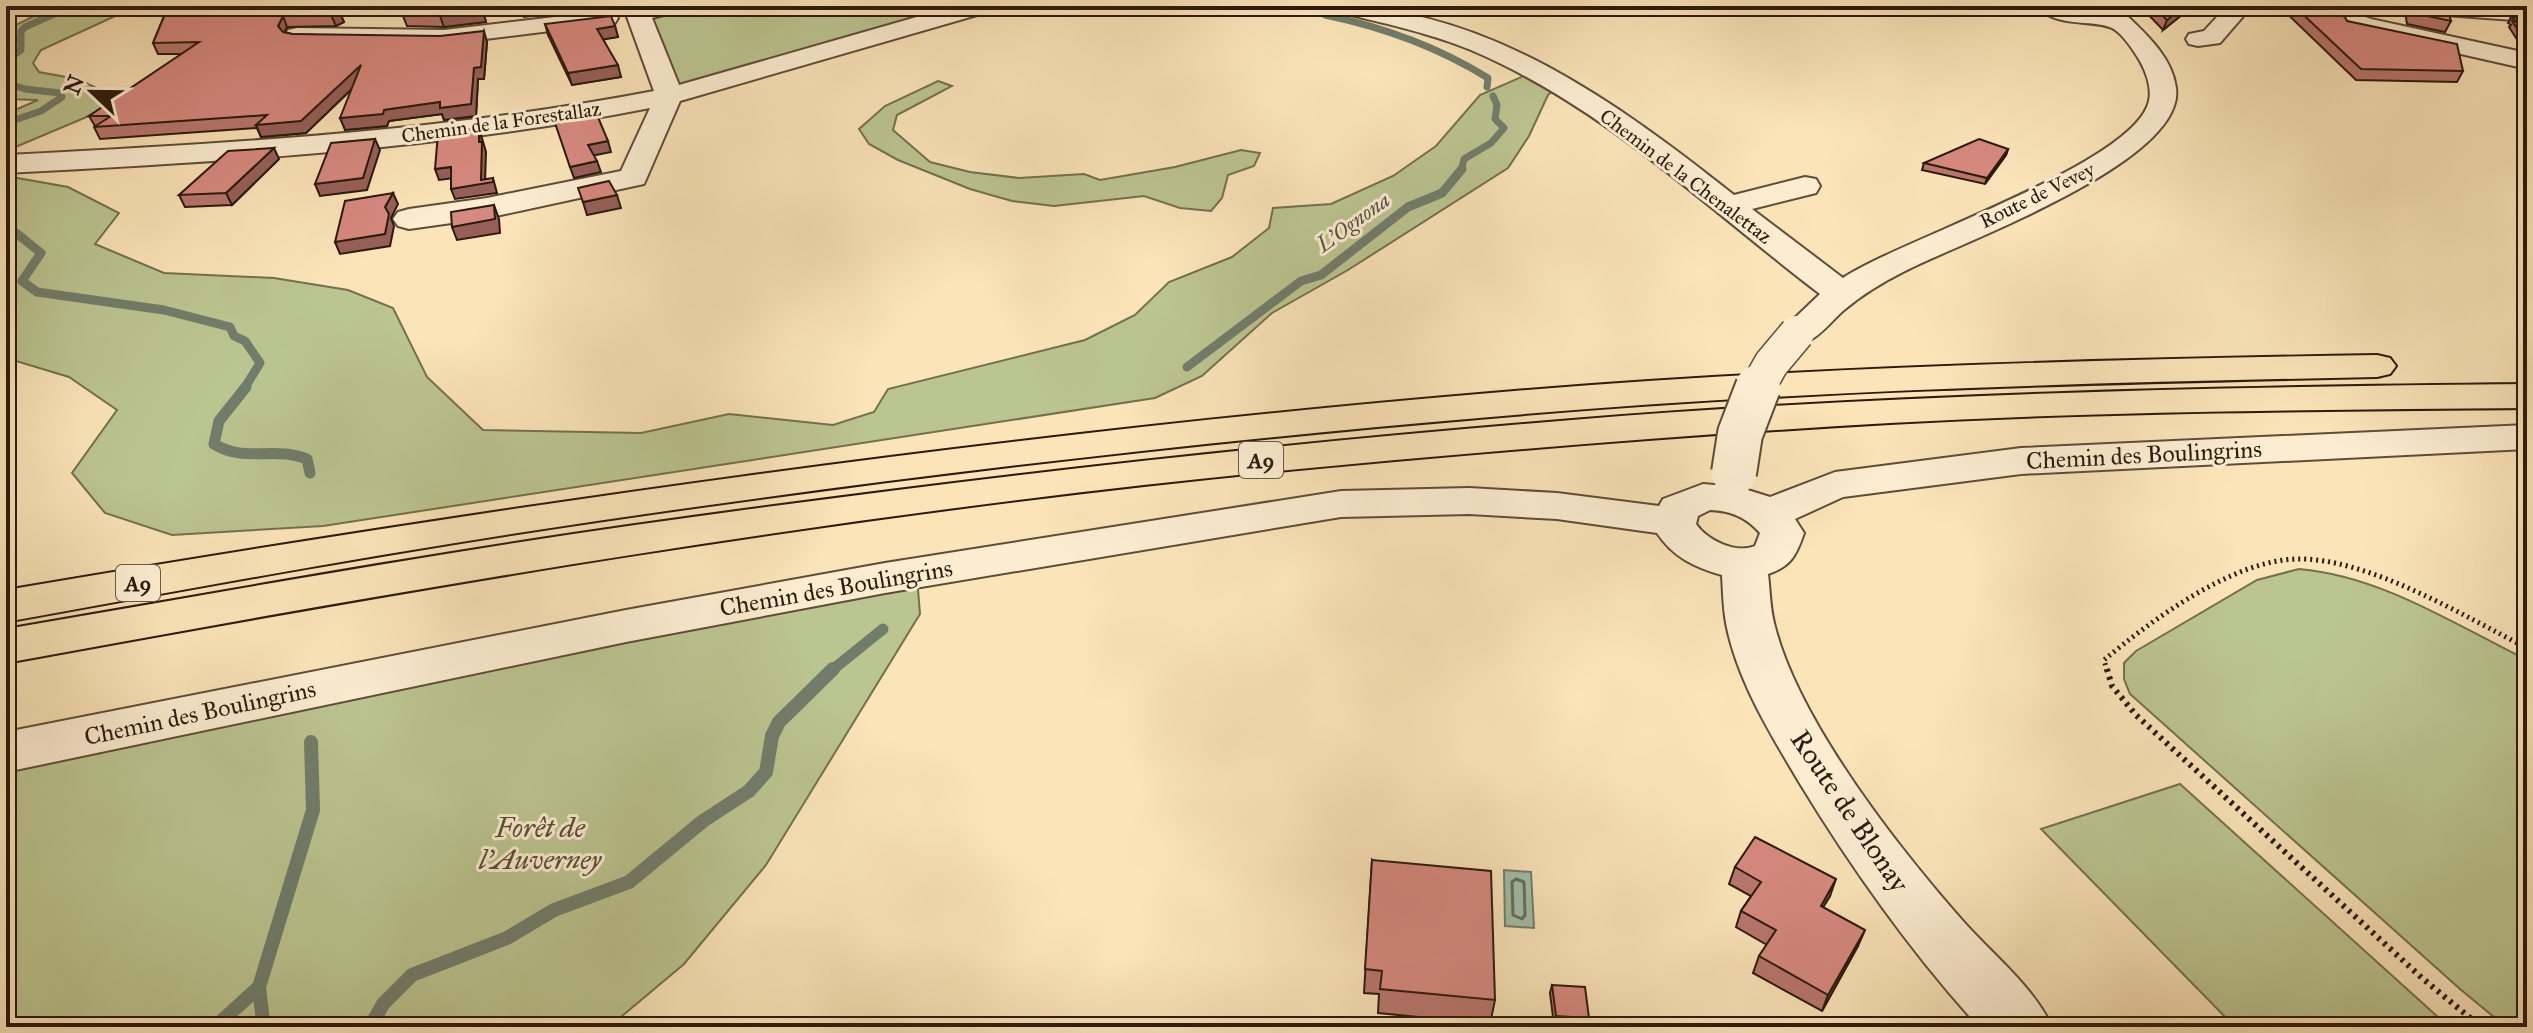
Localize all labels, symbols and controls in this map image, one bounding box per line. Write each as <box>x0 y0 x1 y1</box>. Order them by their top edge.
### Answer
north arrow <box>52 52 132 132</box>
text: N <box>58 71 90 98</box>
street label: Chemin de la Forestallaz <box>400 96 602 148</box>
street label: Chemin de la Chenalettaz <box>1595 103 1777 249</box>
street label: Route de Vevey <box>1976 157 2099 233</box>
water label: L'Ognona <box>1310 186 1395 258</box>
street label: Chemin des Boulingrins <box>2025 434 2263 476</box>
road number: A9 <box>1239 442 1283 478</box>
street label: Chemin des Boulingrins <box>717 553 955 623</box>
road number: A9 <box>116 565 160 601</box>
street label: Chemin des Boulingrins <box>81 674 319 752</box>
street label: Route de Blonay <box>1783 723 1918 899</box>
park label: Forêt de l'Auverney <box>478 810 603 877</box>

